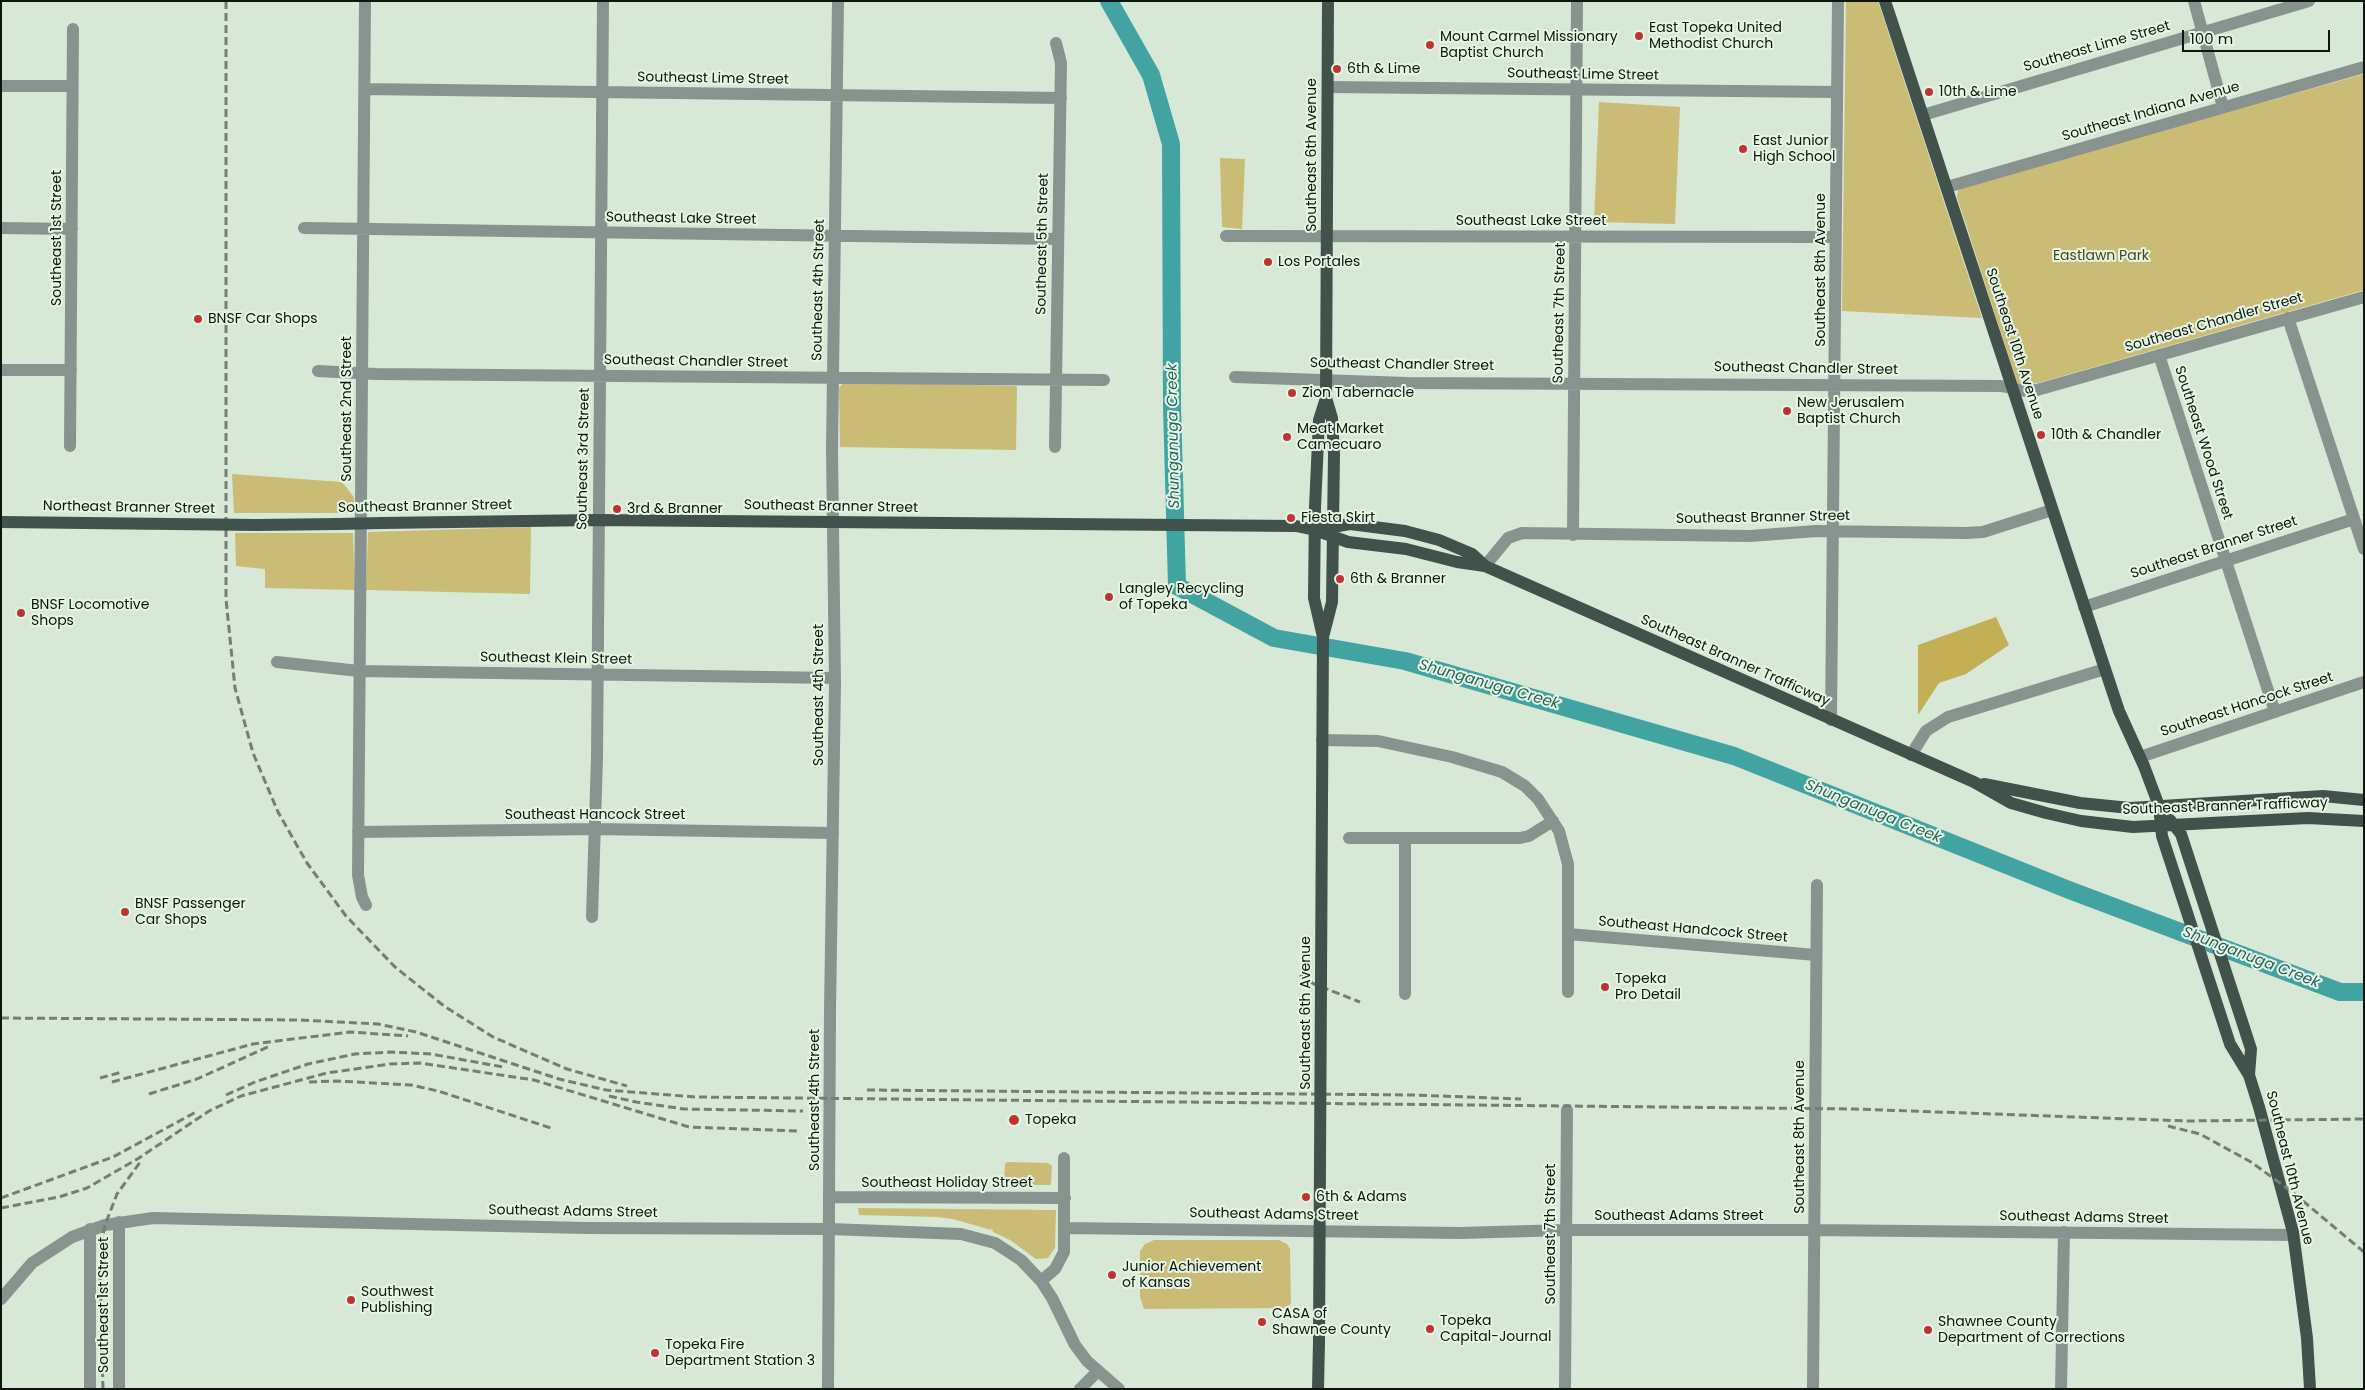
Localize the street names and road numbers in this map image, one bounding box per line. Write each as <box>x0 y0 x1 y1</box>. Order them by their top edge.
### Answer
street label: Southeast Lime Street <box>2022 18 2172 76</box>
street label: Southeast Lime Street <box>1507 65 1659 85</box>
street label: Southeast Lime Street <box>637 69 789 89</box>
street label: Southeast 6th Avenue <box>1304 78 1320 232</box>
street label: Southeast Indiana Avenue <box>2060 79 2242 145</box>
street label: Southeast 1st Street <box>49 170 65 306</box>
street label: Southeast 5th Street <box>1033 173 1053 315</box>
street label: Southeast 8th Avenue <box>1813 193 1829 347</box>
street label: Southeast Lake Street <box>606 209 756 229</box>
street label: Southeast Lake Street <box>1456 213 1606 229</box>
street label: Southeast 4th Street <box>809 219 829 361</box>
street label: Southeast 7th Street <box>1550 242 1570 384</box>
street label: Southeast 10th Avenue <box>1982 266 2046 422</box>
street label: Southeast Chandler Street <box>2123 290 2305 356</box>
street label: Southeast 2nd Street <box>339 336 355 482</box>
street label: Southeast Chandler Street <box>604 352 788 372</box>
street label: Southeast Chandler Street <box>1310 355 1494 375</box>
street label: Southeast Chandler Street <box>1714 359 1898 379</box>
street label: Southeast Wood Street <box>2170 364 2236 522</box>
street label: Southeast 3rd Street <box>574 388 594 530</box>
street label: Southeast Branner Street <box>338 497 512 517</box>
street label: Southeast Branner Street <box>744 497 918 517</box>
street label: Northeast Branner Street <box>43 498 215 518</box>
street label: Southeast Branner Street <box>1676 508 1850 528</box>
street label: Southeast Branner Street <box>2129 513 2299 583</box>
street label: Southeast Branner Trafficway <box>1638 612 1832 710</box>
street label: Southeast 4th Street <box>811 624 827 766</box>
street label: Southeast Klein Street <box>480 649 632 669</box>
street label: Southeast Hancock Street <box>2159 669 2335 741</box>
street label: Southeast Branner Trafficway <box>2122 795 2328 819</box>
street label: Southeast Hancock Street <box>505 807 685 823</box>
street label: Southeast Handcock Street <box>1598 913 1788 947</box>
street label: Southeast 6th Avenue <box>1298 936 1314 1090</box>
street label: Southeast 4th Street <box>807 1029 823 1171</box>
street label: Southeast 8th Avenue <box>1792 1060 1808 1214</box>
street label: Southeast 10th Avenue <box>2262 1089 2316 1247</box>
street label: Southeast 7th Street <box>1543 1164 1559 1304</box>
street label: Southeast Holiday Street <box>861 1175 1033 1191</box>
street label: Southeast Adams Street <box>488 1202 658 1222</box>
street label: Southeast Adams Street <box>1189 1205 1359 1225</box>
street label: Southeast Adams Street <box>1594 1208 1764 1224</box>
street label: Southeast Adams Street <box>1999 1208 2169 1228</box>
street label: Southeast 1st Street <box>96 1237 112 1373</box>

